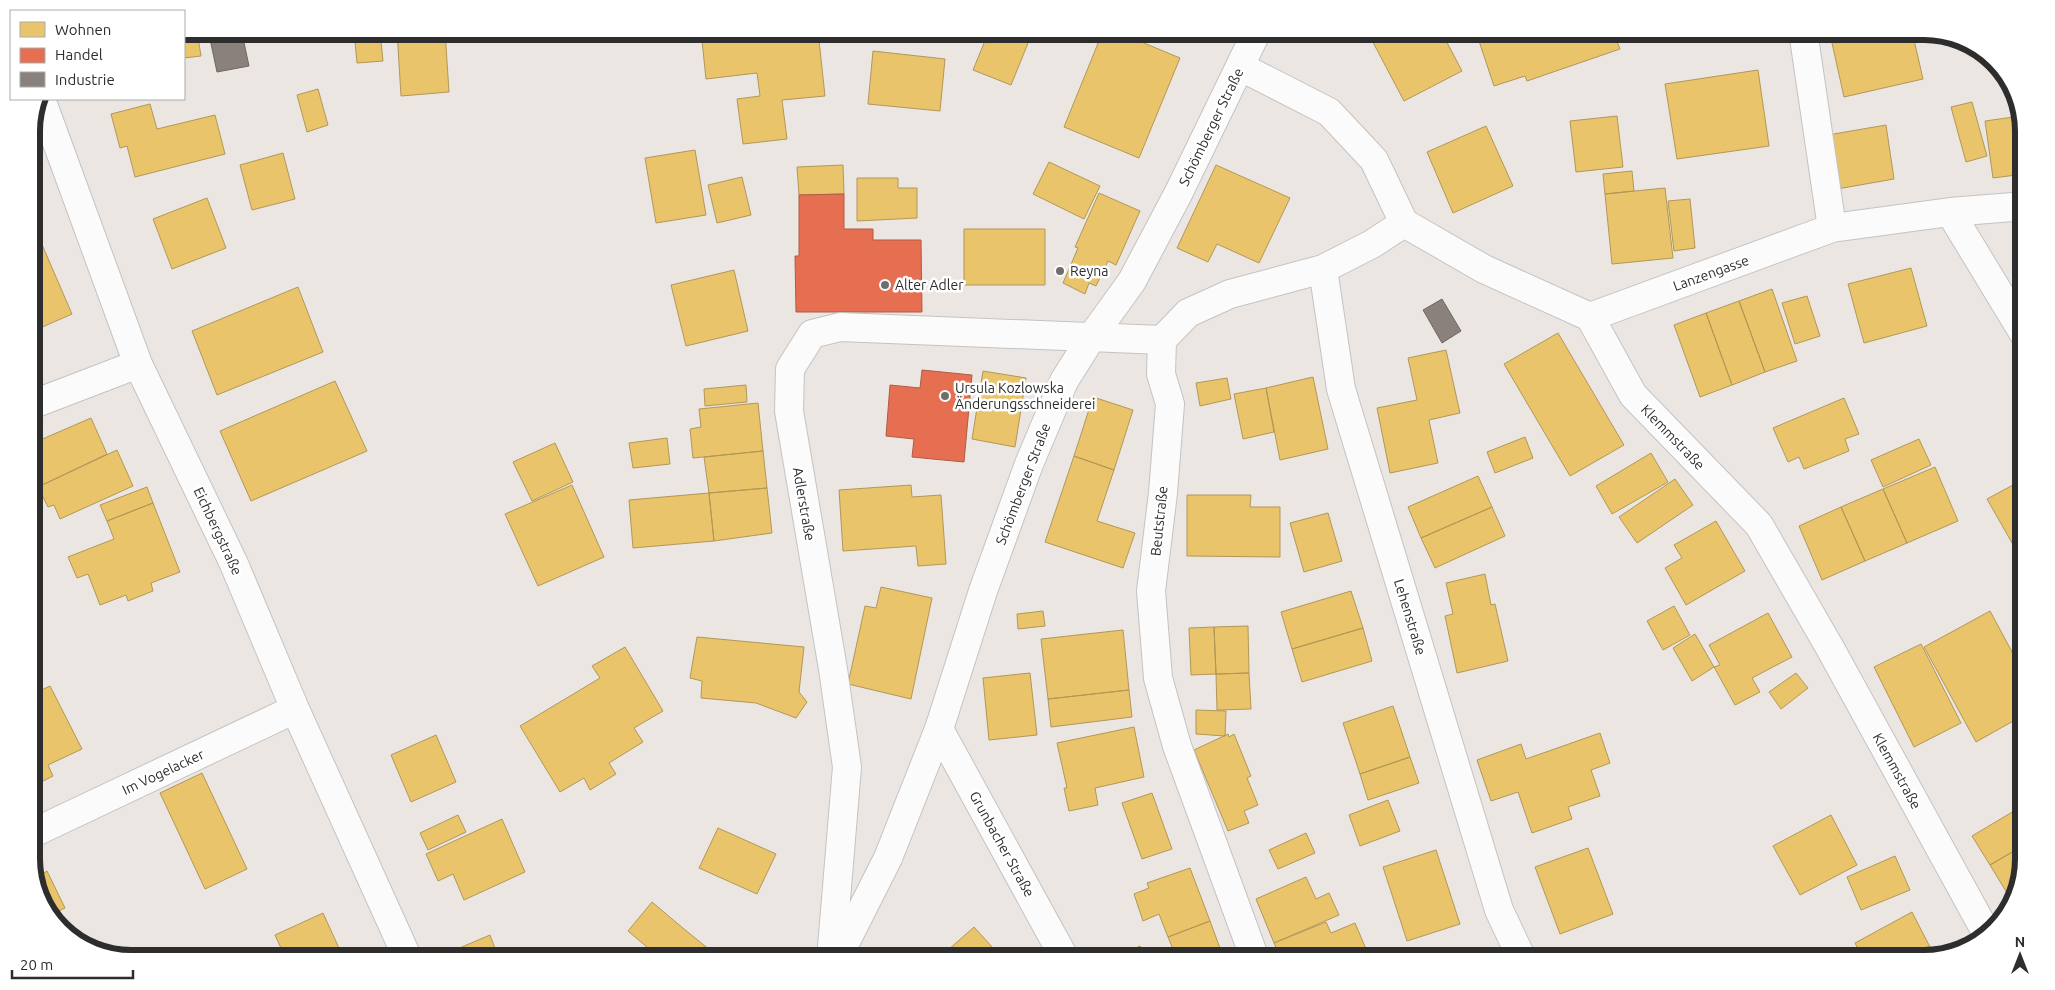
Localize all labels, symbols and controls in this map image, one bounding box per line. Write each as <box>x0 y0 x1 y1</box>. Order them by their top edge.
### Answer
legend <box>10 10 185 100</box>
text: Wohnen <box>55 21 111 38</box>
text: Handel <box>55 46 103 63</box>
street label: Schömberger Straße <box>1176 65 1246 189</box>
text: Industrie <box>55 71 115 88</box>
street label: Lanzengasse <box>1671 252 1751 294</box>
place label: Reyna <box>1070 263 1108 279</box>
marker: Reyna <box>1054 265 1066 277</box>
place label: Alter Adler <box>895 277 964 293</box>
marker: Alter Adler <box>879 279 891 291</box>
place label: Ursula Kozlowska Änderungsschneiderei <box>955 380 1095 412</box>
marker: Ursula Kozlowska Änderungsschneiderei <box>939 390 951 402</box>
street label: Klemmstraße <box>1638 401 1708 473</box>
street label: Schömberger Straße <box>992 421 1054 547</box>
street label: Adlerstraße <box>790 466 818 542</box>
street label: Eichbergstraße <box>191 484 245 578</box>
street label: Beutstraße <box>1147 485 1171 557</box>
street label: Lehenstraße <box>1391 577 1429 657</box>
street label: Klemmstraße <box>1870 730 1924 812</box>
street label: Im Vogelacker <box>120 746 207 798</box>
street label: Grunbacher Straße <box>966 788 1038 900</box>
north arrow <box>1995 930 2045 980</box>
text: N <box>2015 934 2025 950</box>
scale bar <box>12 948 134 980</box>
text: 20 m <box>20 956 53 973</box>

